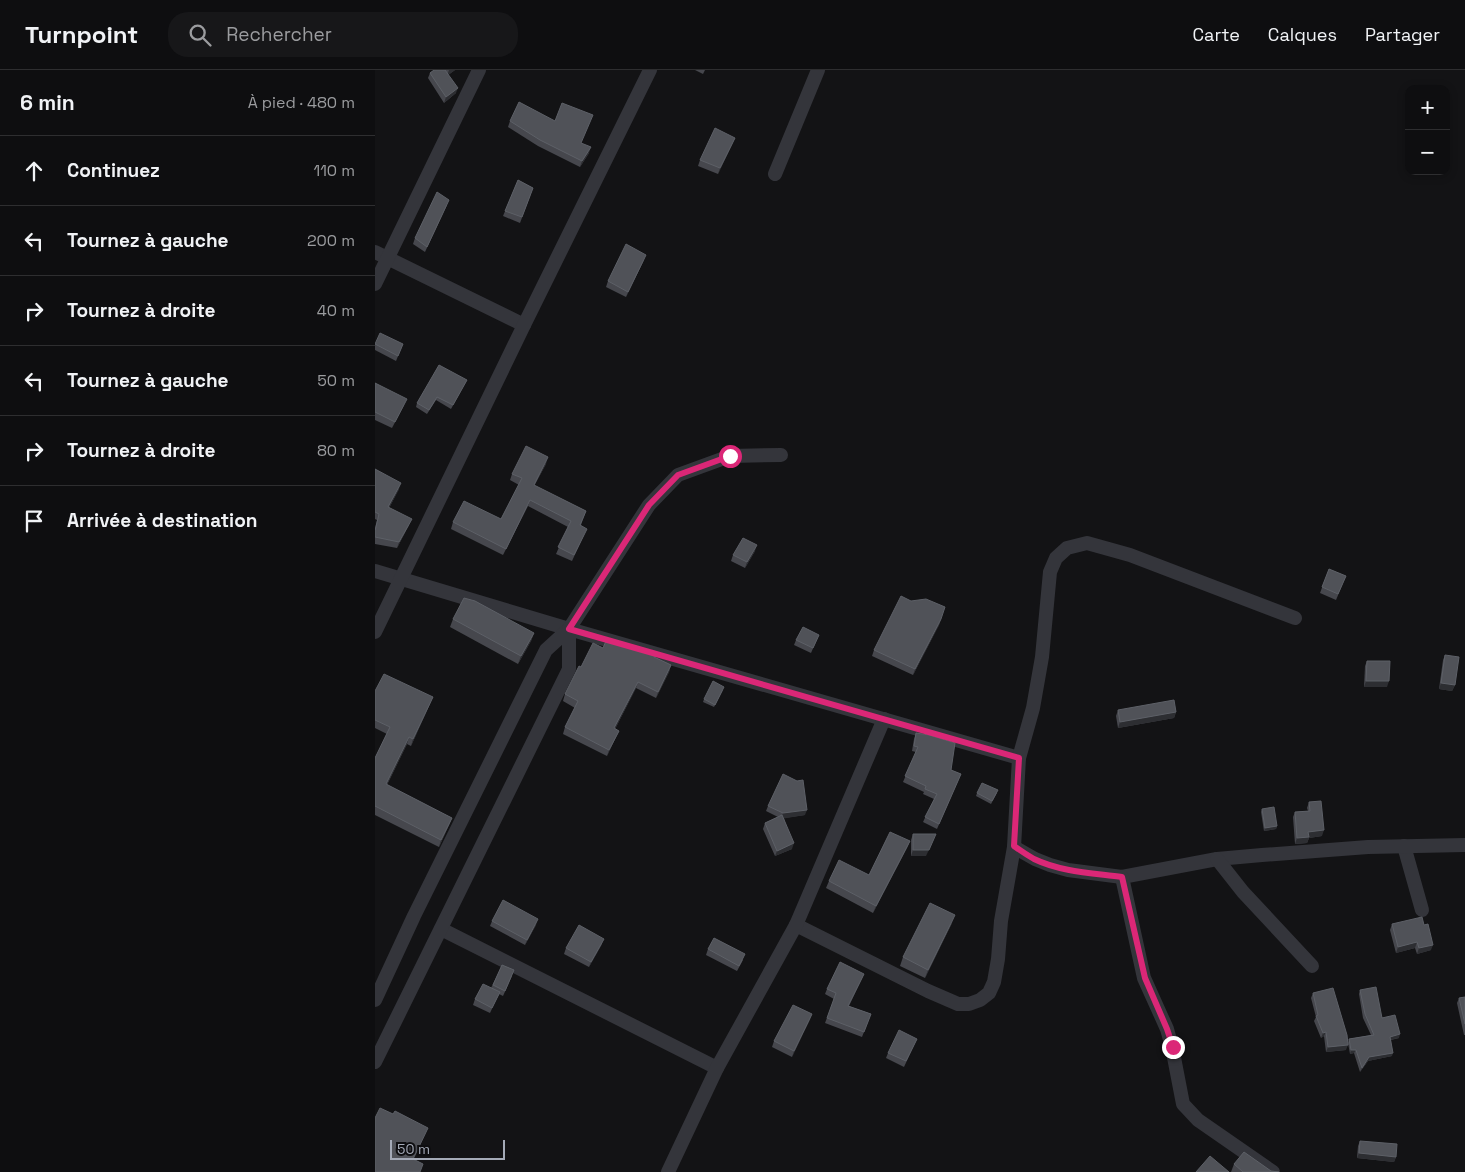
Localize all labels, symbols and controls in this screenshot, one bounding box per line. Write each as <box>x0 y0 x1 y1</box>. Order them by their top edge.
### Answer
search box <box>168 12 518 57</box>
text: Turnpoint <box>25 19 138 50</box>
icon: search <box>186 21 214 49</box>
text: Rechercher <box>226 22 332 47</box>
text: Carte <box>1193 23 1240 46</box>
text: Calques <box>1268 23 1337 46</box>
text: Partager <box>1365 23 1440 46</box>
map controls <box>1405 85 1450 175</box>
button: + <box>1405 85 1450 130</box>
text: 6 min <box>20 89 75 116</box>
text: À pied · 480 m <box>248 92 355 113</box>
button: − <box>1405 130 1450 175</box>
icon: ahead <box>20 157 48 185</box>
text: Continuez <box>67 158 160 183</box>
text: 110 m <box>313 160 355 181</box>
icon: left <box>20 227 48 255</box>
text: Tournez à gauche <box>67 228 229 253</box>
text: 200 m <box>307 230 355 251</box>
icon: right <box>20 297 48 325</box>
text: Tournez à droite <box>67 298 216 323</box>
text: 40 m <box>317 300 355 321</box>
icon: left <box>20 367 48 395</box>
text: Tournez à gauche <box>67 368 229 393</box>
text: 50 m <box>317 370 355 391</box>
icon: right <box>20 437 48 465</box>
text: Tournez à droite <box>67 438 216 463</box>
text: 80 m <box>317 440 355 461</box>
route start <box>719 445 742 468</box>
icon: arrive <box>20 507 48 535</box>
text: Arrivée à destination <box>67 508 257 533</box>
route end <box>1162 1036 1185 1059</box>
scale bar <box>390 1137 505 1160</box>
text: 50 m <box>397 1140 430 1158</box>

